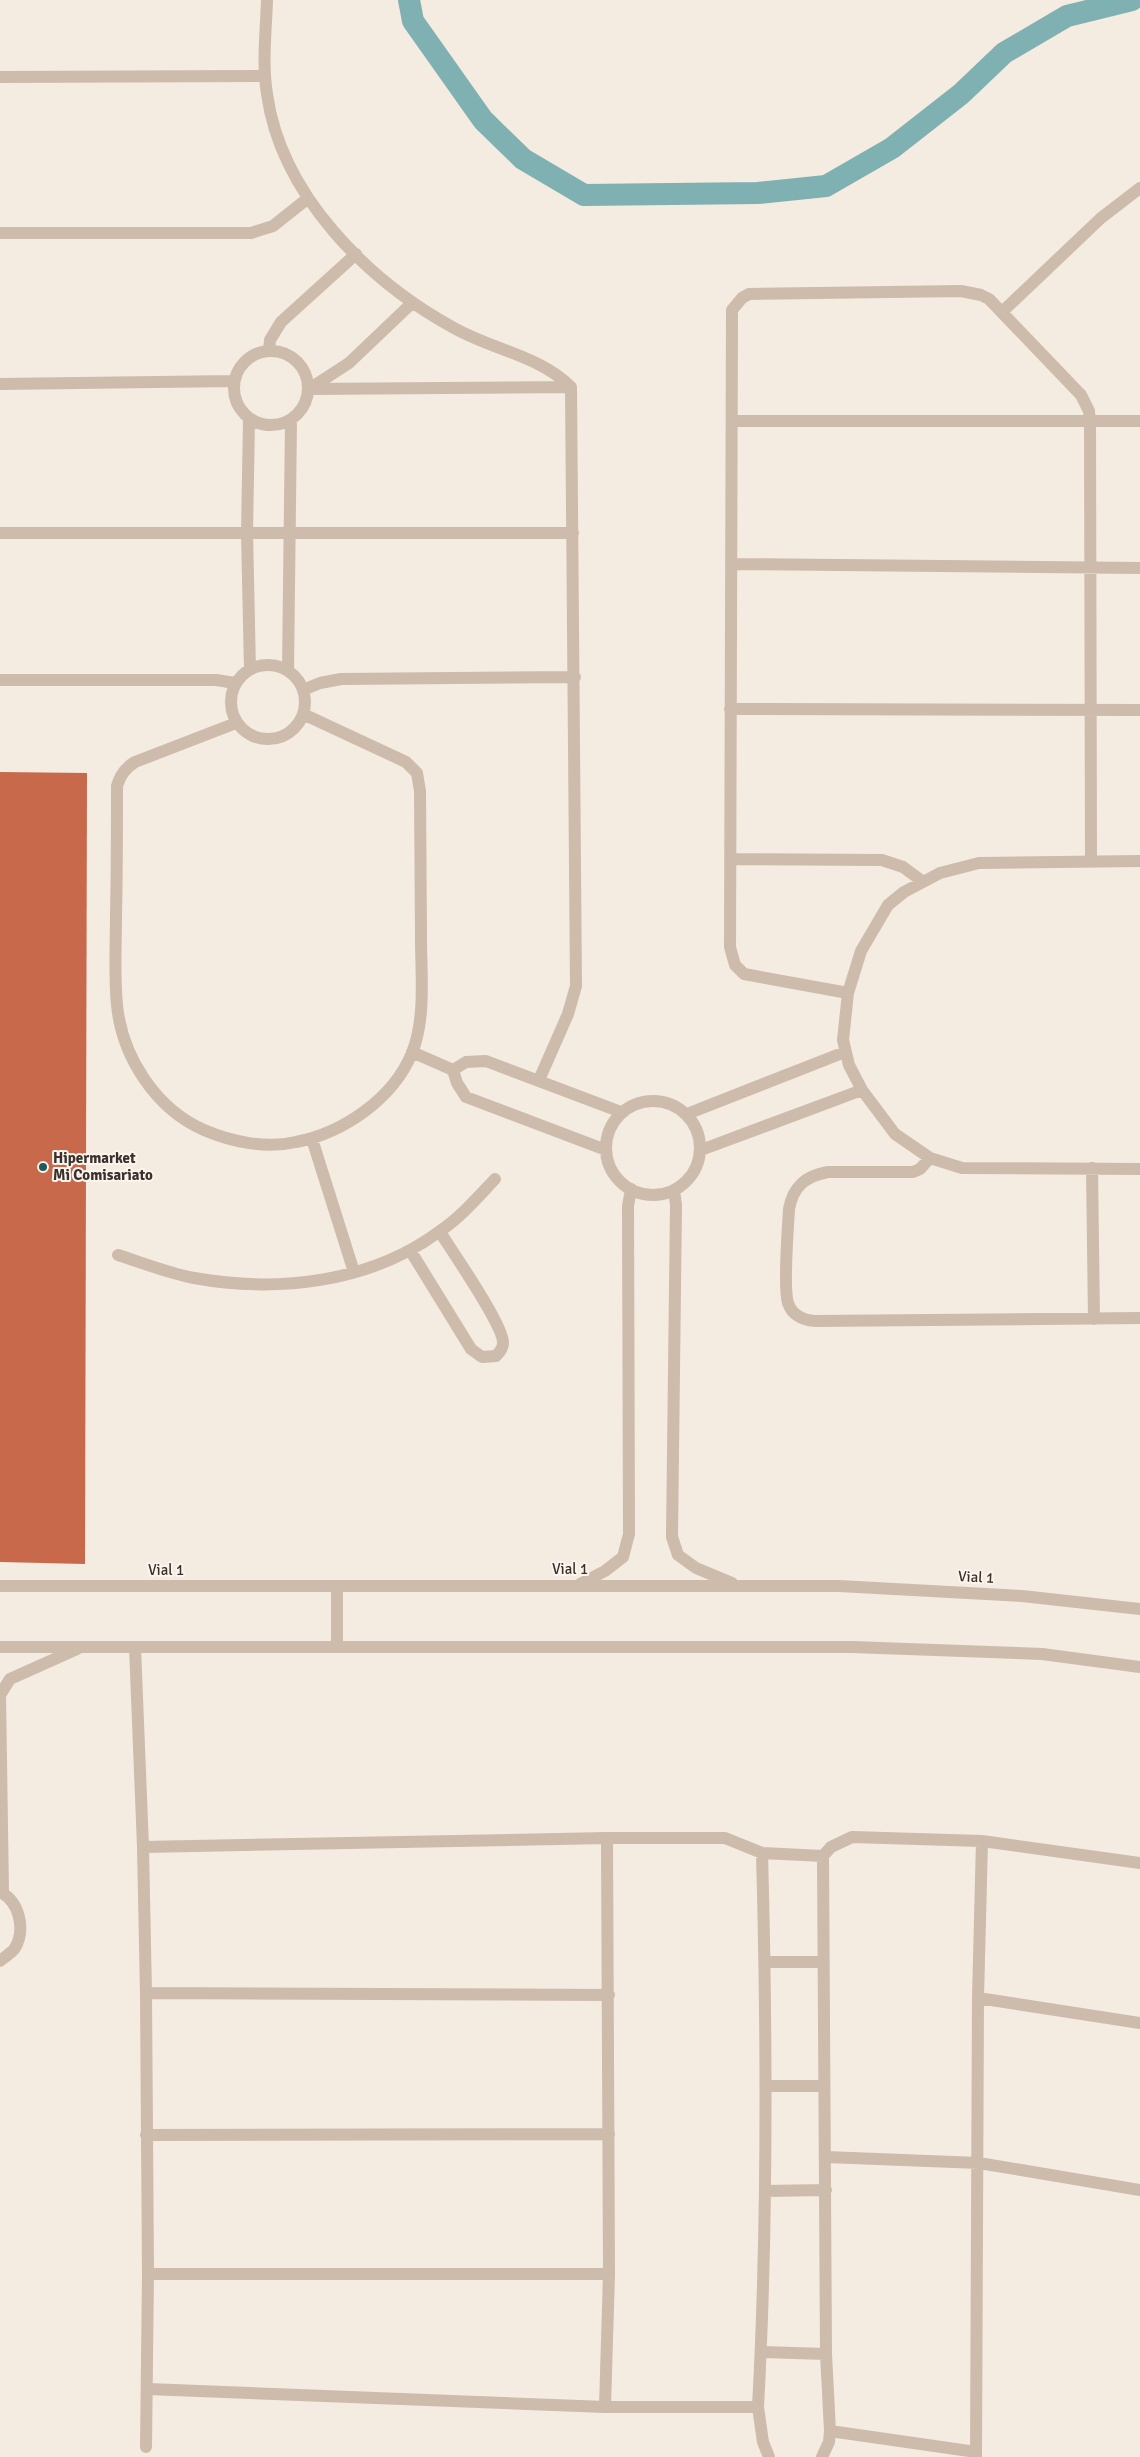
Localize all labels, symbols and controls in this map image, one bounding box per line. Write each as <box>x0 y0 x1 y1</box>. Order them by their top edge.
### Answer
place label: Hipermarket Mi Comisariato <box>53 1149 153 1184</box>
marker: Hipermarket Mi Comisariato <box>37 1161 49 1173</box>
street label: Vial 1 <box>552 1560 588 1578</box>
street label: Vial 1 <box>148 1561 184 1579</box>
street label: Vial 1 <box>958 1567 994 1587</box>

